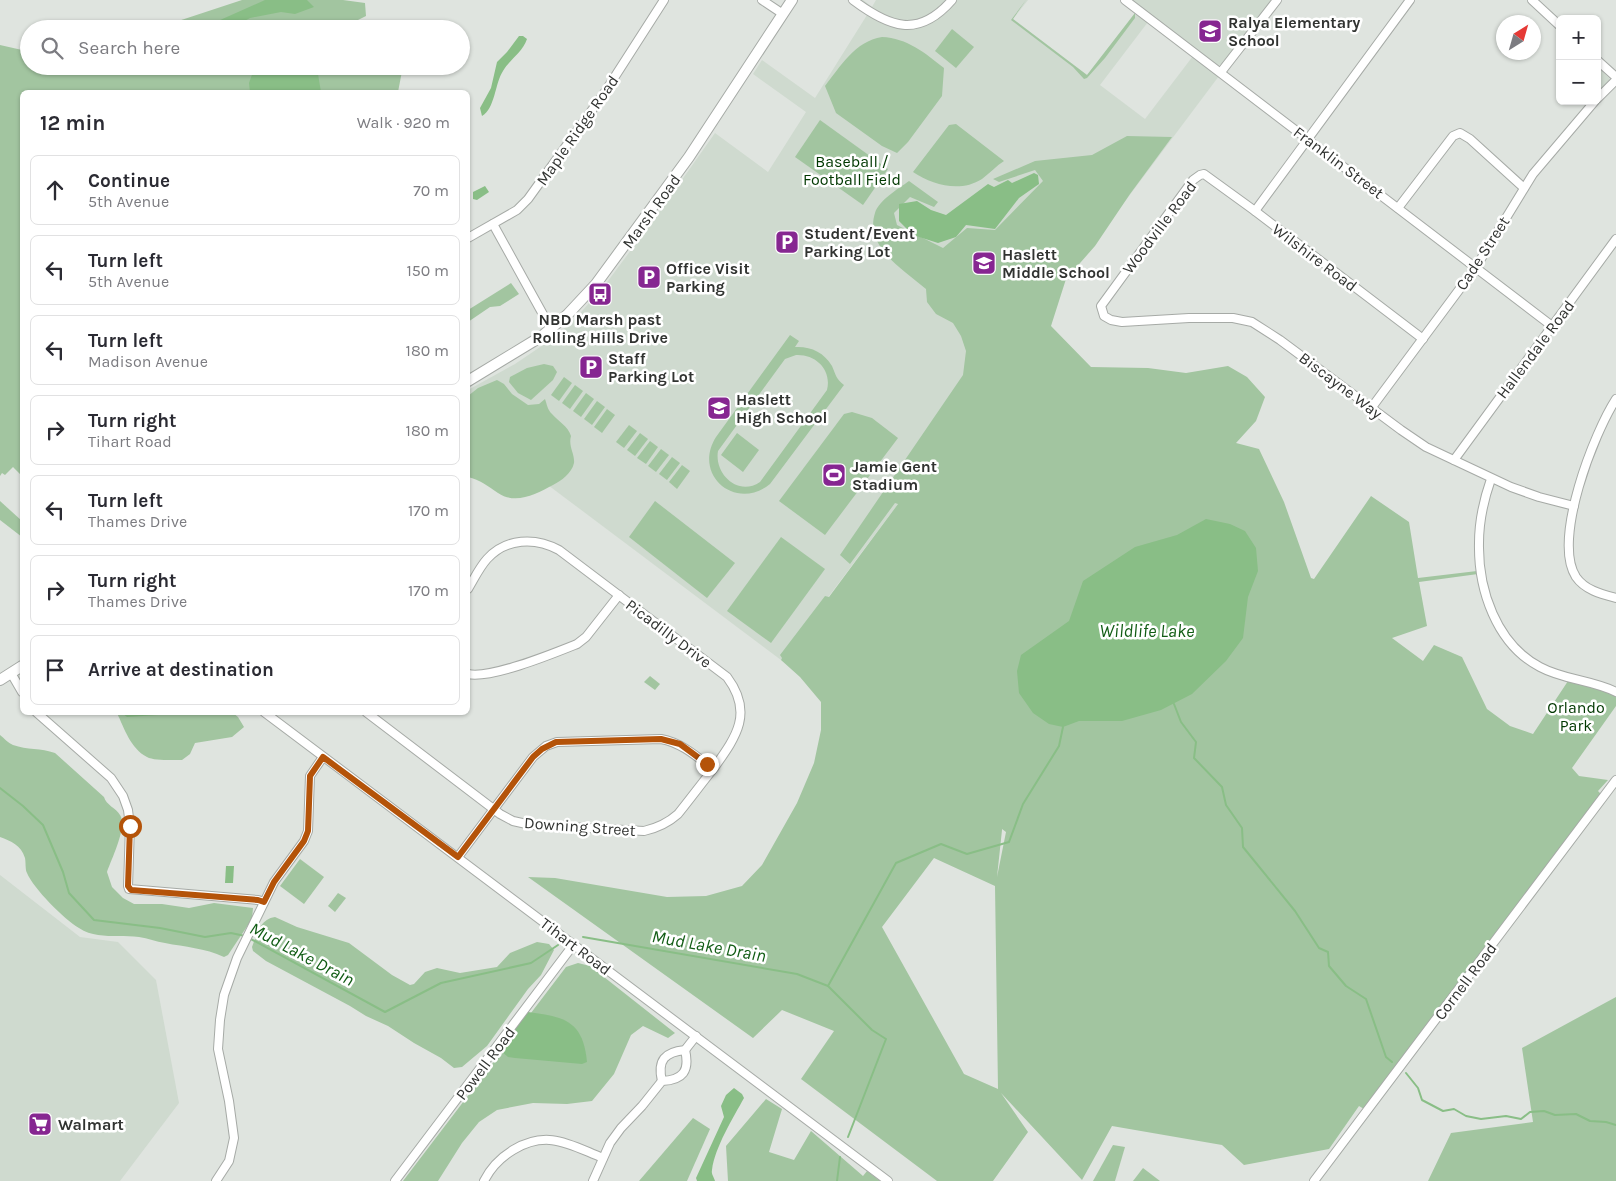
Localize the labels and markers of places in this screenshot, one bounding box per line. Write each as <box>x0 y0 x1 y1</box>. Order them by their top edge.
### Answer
place label: Ralya Elementary School <box>1228 13 1360 50</box>
school or university icon: Ralya Elementary School <box>1197 18 1223 44</box>
place label: Student/Event Parking Lot <box>804 224 915 261</box>
parking icon: Student/Event Parking Lot <box>774 229 800 255</box>
place label: Haslett Middle School <box>1002 245 1110 282</box>
school or university icon: Haslett Middle School <box>971 250 997 276</box>
place label: Office Visit Parking <box>666 259 750 296</box>
parking icon: Office Visit Parking <box>636 264 662 290</box>
bus stop icon: NBD Marsh past Rolling Hills Drive <box>587 281 613 307</box>
place label: NBD Marsh past Rolling Hills Drive <box>532 310 668 347</box>
place label: Staff Parking Lot <box>608 349 694 386</box>
parking icon: Staff Parking Lot <box>578 354 604 380</box>
place label: Haslett High School <box>736 390 828 427</box>
school or university icon: Haslett High School <box>706 395 732 421</box>
place label: Jamie Gent Stadium <box>852 457 937 494</box>
sports icon: Jamie Gent Stadium <box>821 462 847 488</box>
supermarket icon: Walmart <box>27 1111 53 1137</box>
place label: Walmart <box>58 1115 124 1134</box>

